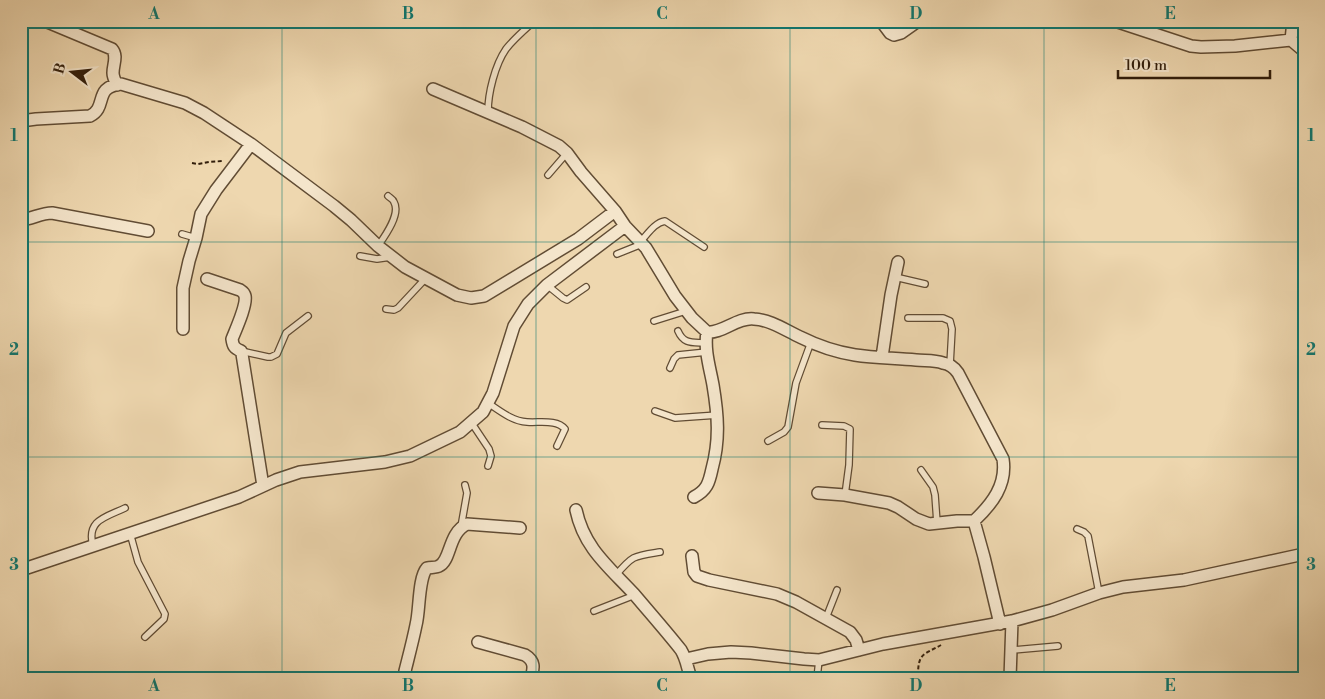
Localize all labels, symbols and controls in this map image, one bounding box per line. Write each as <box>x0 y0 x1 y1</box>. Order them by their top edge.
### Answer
text: A <box>147 4 160 24</box>
text: B <box>402 4 414 24</box>
text: C <box>656 4 668 24</box>
text: D <box>910 4 923 24</box>
text: E <box>1164 4 1176 24</box>
north arrow <box>48 48 98 98</box>
scale bar <box>1118 48 1270 80</box>
text: 100 m <box>1125 56 1167 75</box>
text: B <box>50 61 71 76</box>
text: 1 <box>10 126 18 146</box>
text: 1 <box>1307 126 1315 146</box>
text: 2 <box>9 340 19 360</box>
text: 2 <box>1306 340 1316 360</box>
text: 3 <box>9 555 19 575</box>
text: 3 <box>1306 555 1316 575</box>
text: A <box>147 676 160 696</box>
text: B <box>402 676 414 696</box>
text: C <box>656 676 668 696</box>
text: D <box>910 676 923 696</box>
text: E <box>1164 676 1176 696</box>

